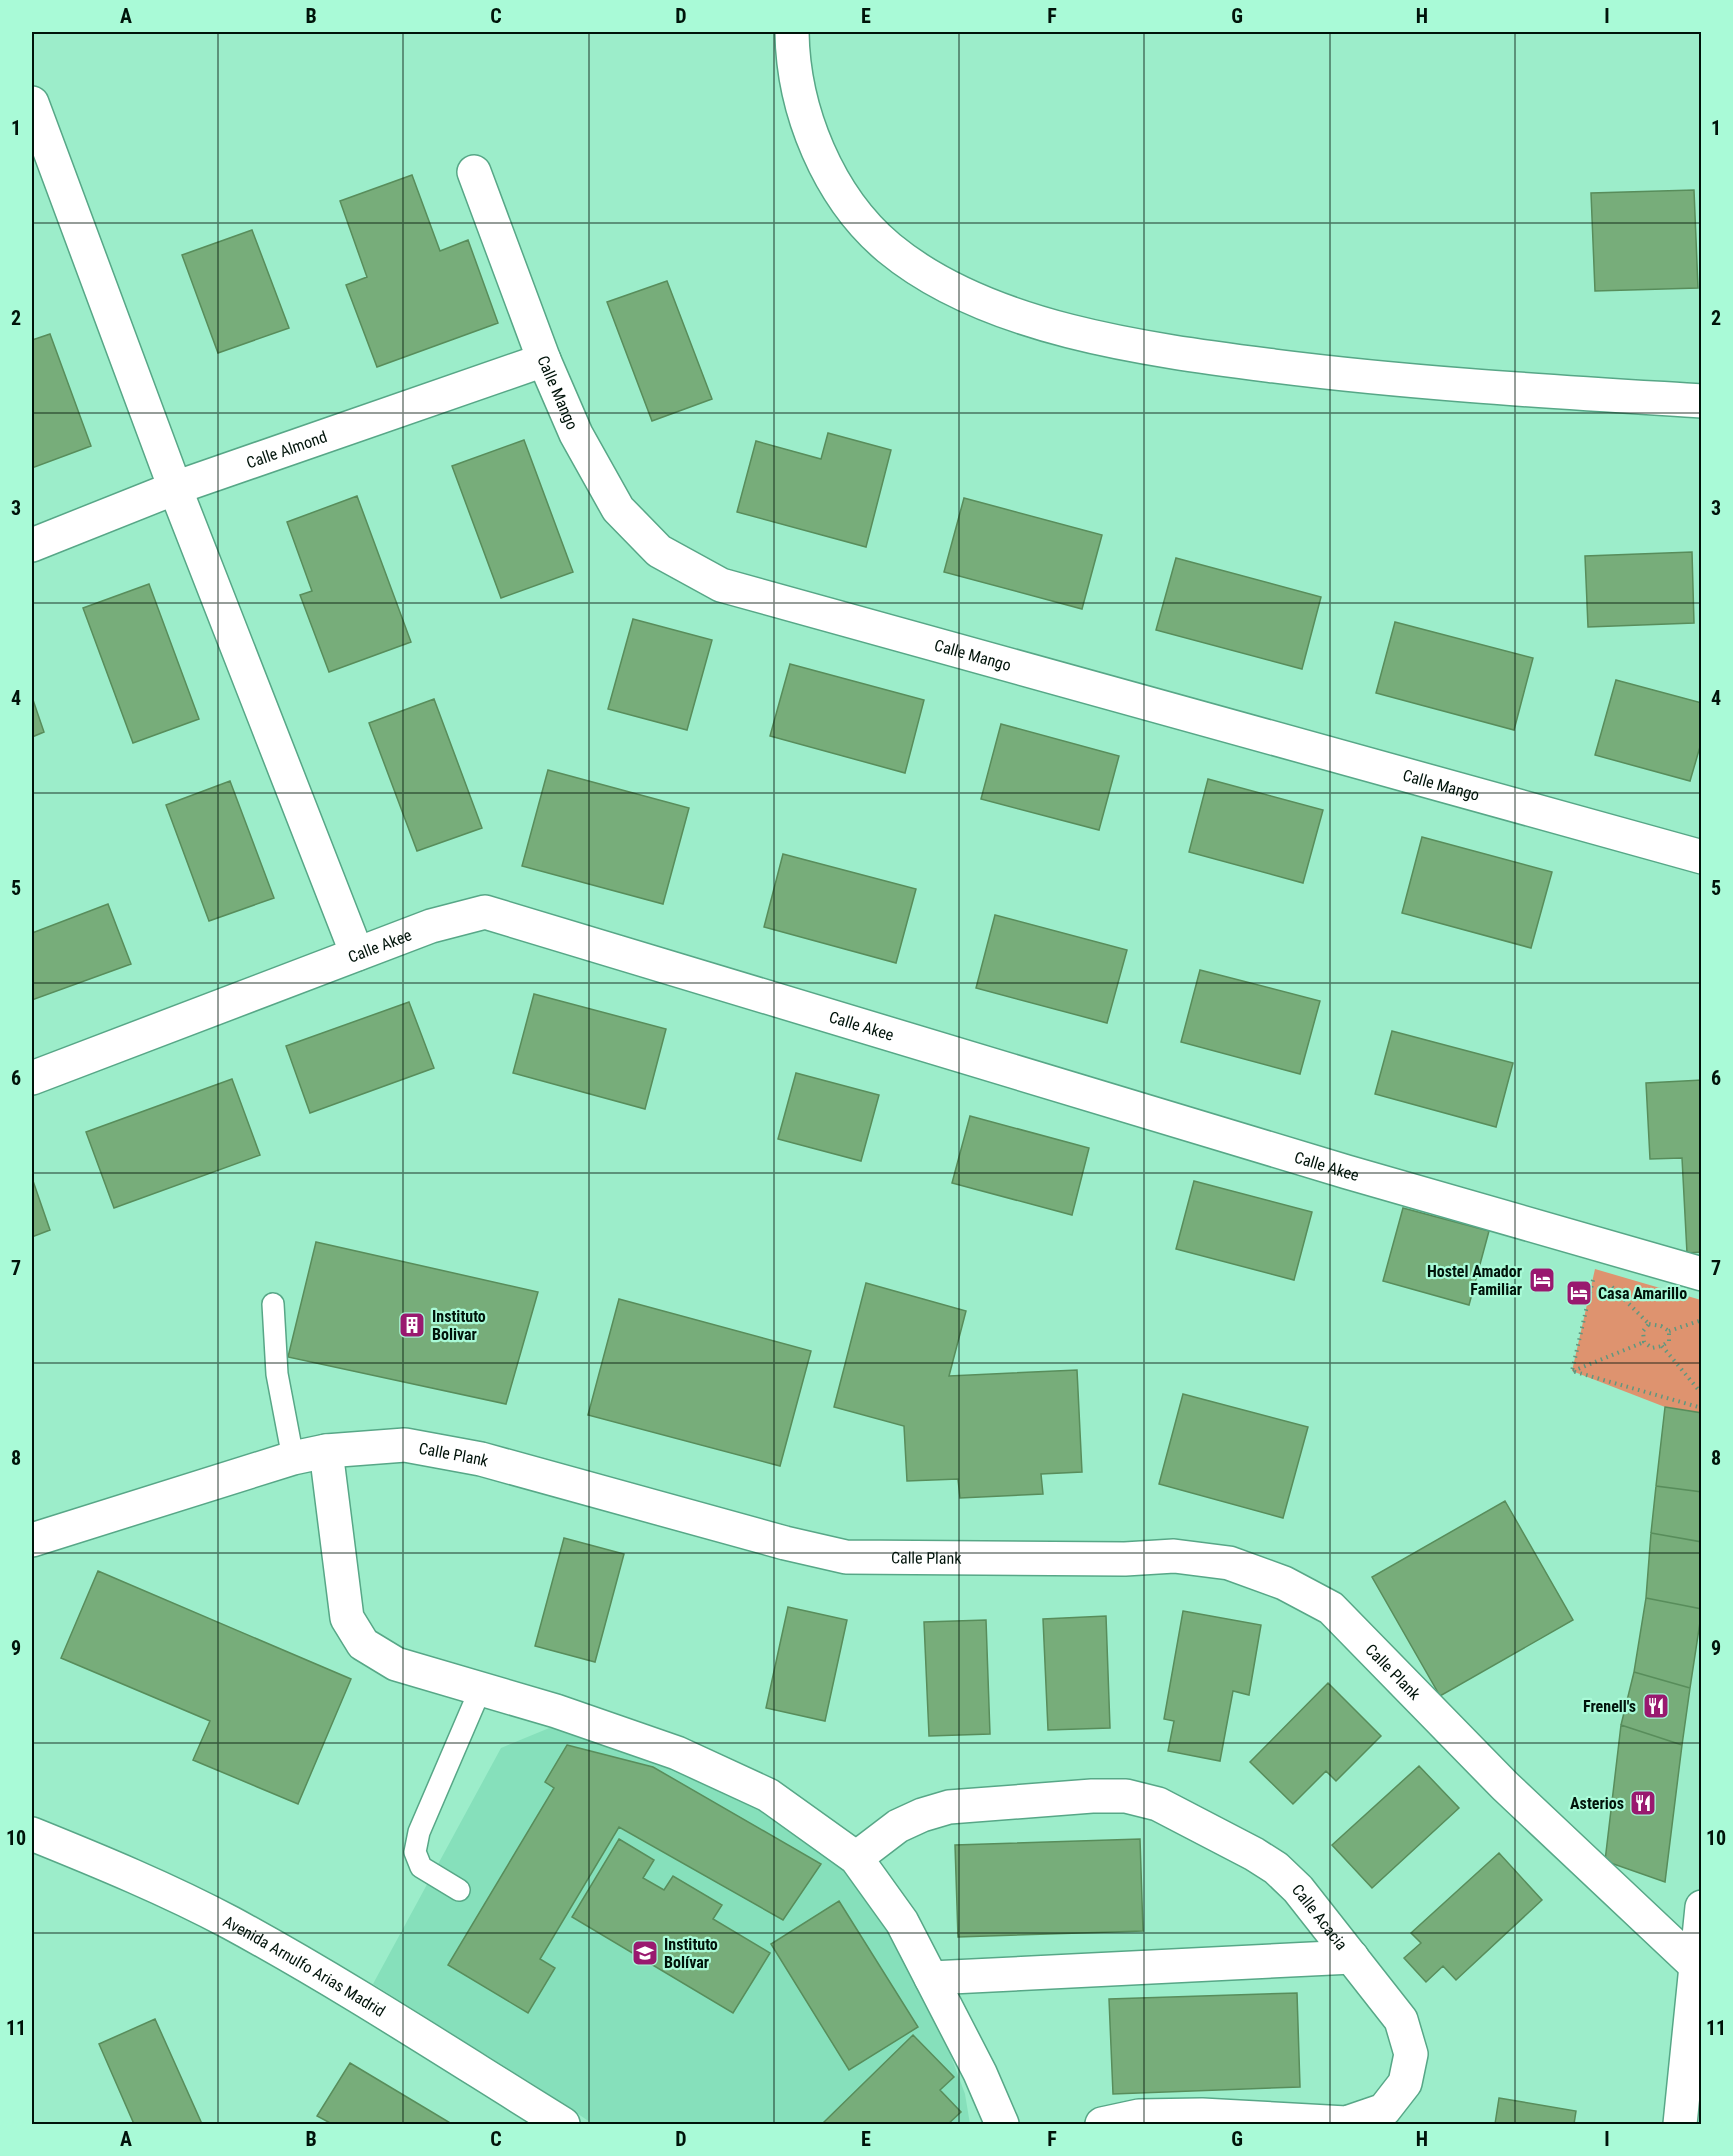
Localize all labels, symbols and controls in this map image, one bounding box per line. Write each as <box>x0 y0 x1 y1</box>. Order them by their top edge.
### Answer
text: A <box>120 4 132 28</box>
text: B <box>305 4 317 28</box>
text: C <box>490 4 502 28</box>
text: D <box>675 4 687 28</box>
text: E <box>861 4 871 28</box>
text: F <box>1047 4 1057 28</box>
text: G <box>1231 4 1243 28</box>
text: H <box>1416 4 1428 28</box>
text: I <box>1604 4 1610 28</box>
text: 1 <box>11 116 21 140</box>
text: 1 <box>1711 116 1721 140</box>
text: 2 <box>11 306 21 330</box>
text: 2 <box>1711 306 1721 330</box>
street label: Calle Mango <box>534 353 582 432</box>
street label: Calle Almond <box>244 427 329 472</box>
text: 3 <box>11 496 21 520</box>
text: 3 <box>1711 496 1721 520</box>
street label: Calle Mango <box>932 635 1013 675</box>
text: 4 <box>11 686 21 710</box>
text: 4 <box>1711 686 1721 710</box>
street label: Calle Mango <box>1401 765 1482 804</box>
text: 5 <box>11 876 21 900</box>
text: 5 <box>1711 876 1721 900</box>
street label: Calle Akee <box>345 925 414 966</box>
street label: Calle Akee <box>827 1007 896 1044</box>
text: 6 <box>11 1066 21 1090</box>
text: 6 <box>1711 1066 1721 1090</box>
street label: Calle Akee <box>1292 1147 1361 1184</box>
text: 7 <box>11 1256 21 1280</box>
text: 7 <box>1711 1256 1721 1280</box>
place label: Hostel Amador Familiar <box>1427 1262 1522 1299</box>
hotel icon: Hostel Amador Familiar <box>1527 1265 1557 1295</box>
hotel icon: Casa Amarillo <box>1564 1278 1594 1308</box>
place label: Casa Amarillo <box>1598 1284 1687 1303</box>
place label: Instituto Bolivar <box>432 1307 486 1344</box>
building icon: Instituto Bolivar <box>397 1310 427 1340</box>
street label: Calle Plank <box>417 1438 491 1470</box>
text: 8 <box>11 1446 21 1470</box>
text: 8 <box>1711 1446 1721 1470</box>
street label: Calle Plank <box>891 1548 962 1567</box>
text: 9 <box>11 1636 21 1660</box>
text: 9 <box>1711 1636 1721 1660</box>
street label: Calle Plank <box>1362 1640 1425 1704</box>
restaurant icon: Frenell's <box>1641 1691 1671 1721</box>
place label: Frenell's <box>1583 1697 1636 1716</box>
restaurant icon: Asterios <box>1628 1788 1658 1818</box>
place label: Asterios <box>1570 1794 1624 1813</box>
text: 10 <box>6 1826 26 1850</box>
text: 10 <box>1706 1826 1726 1850</box>
street label: Calle Acacia <box>1288 1880 1352 1954</box>
street label: Avenida Arnulfo Arias Madrid <box>220 1911 389 2020</box>
place label: Instituto Bolívar <box>664 1935 718 1972</box>
school or university icon: Instituto Bolívar <box>630 1938 660 1968</box>
text: 11 <box>6 2016 26 2040</box>
text: 11 <box>1706 2016 1726 2040</box>
text: A <box>120 2127 132 2151</box>
text: B <box>305 2127 317 2151</box>
text: C <box>490 2127 502 2151</box>
text: D <box>675 2127 687 2151</box>
text: E <box>861 2127 871 2151</box>
text: F <box>1047 2127 1057 2151</box>
text: G <box>1231 2127 1243 2151</box>
text: H <box>1416 2127 1428 2151</box>
text: I <box>1604 2127 1610 2151</box>

